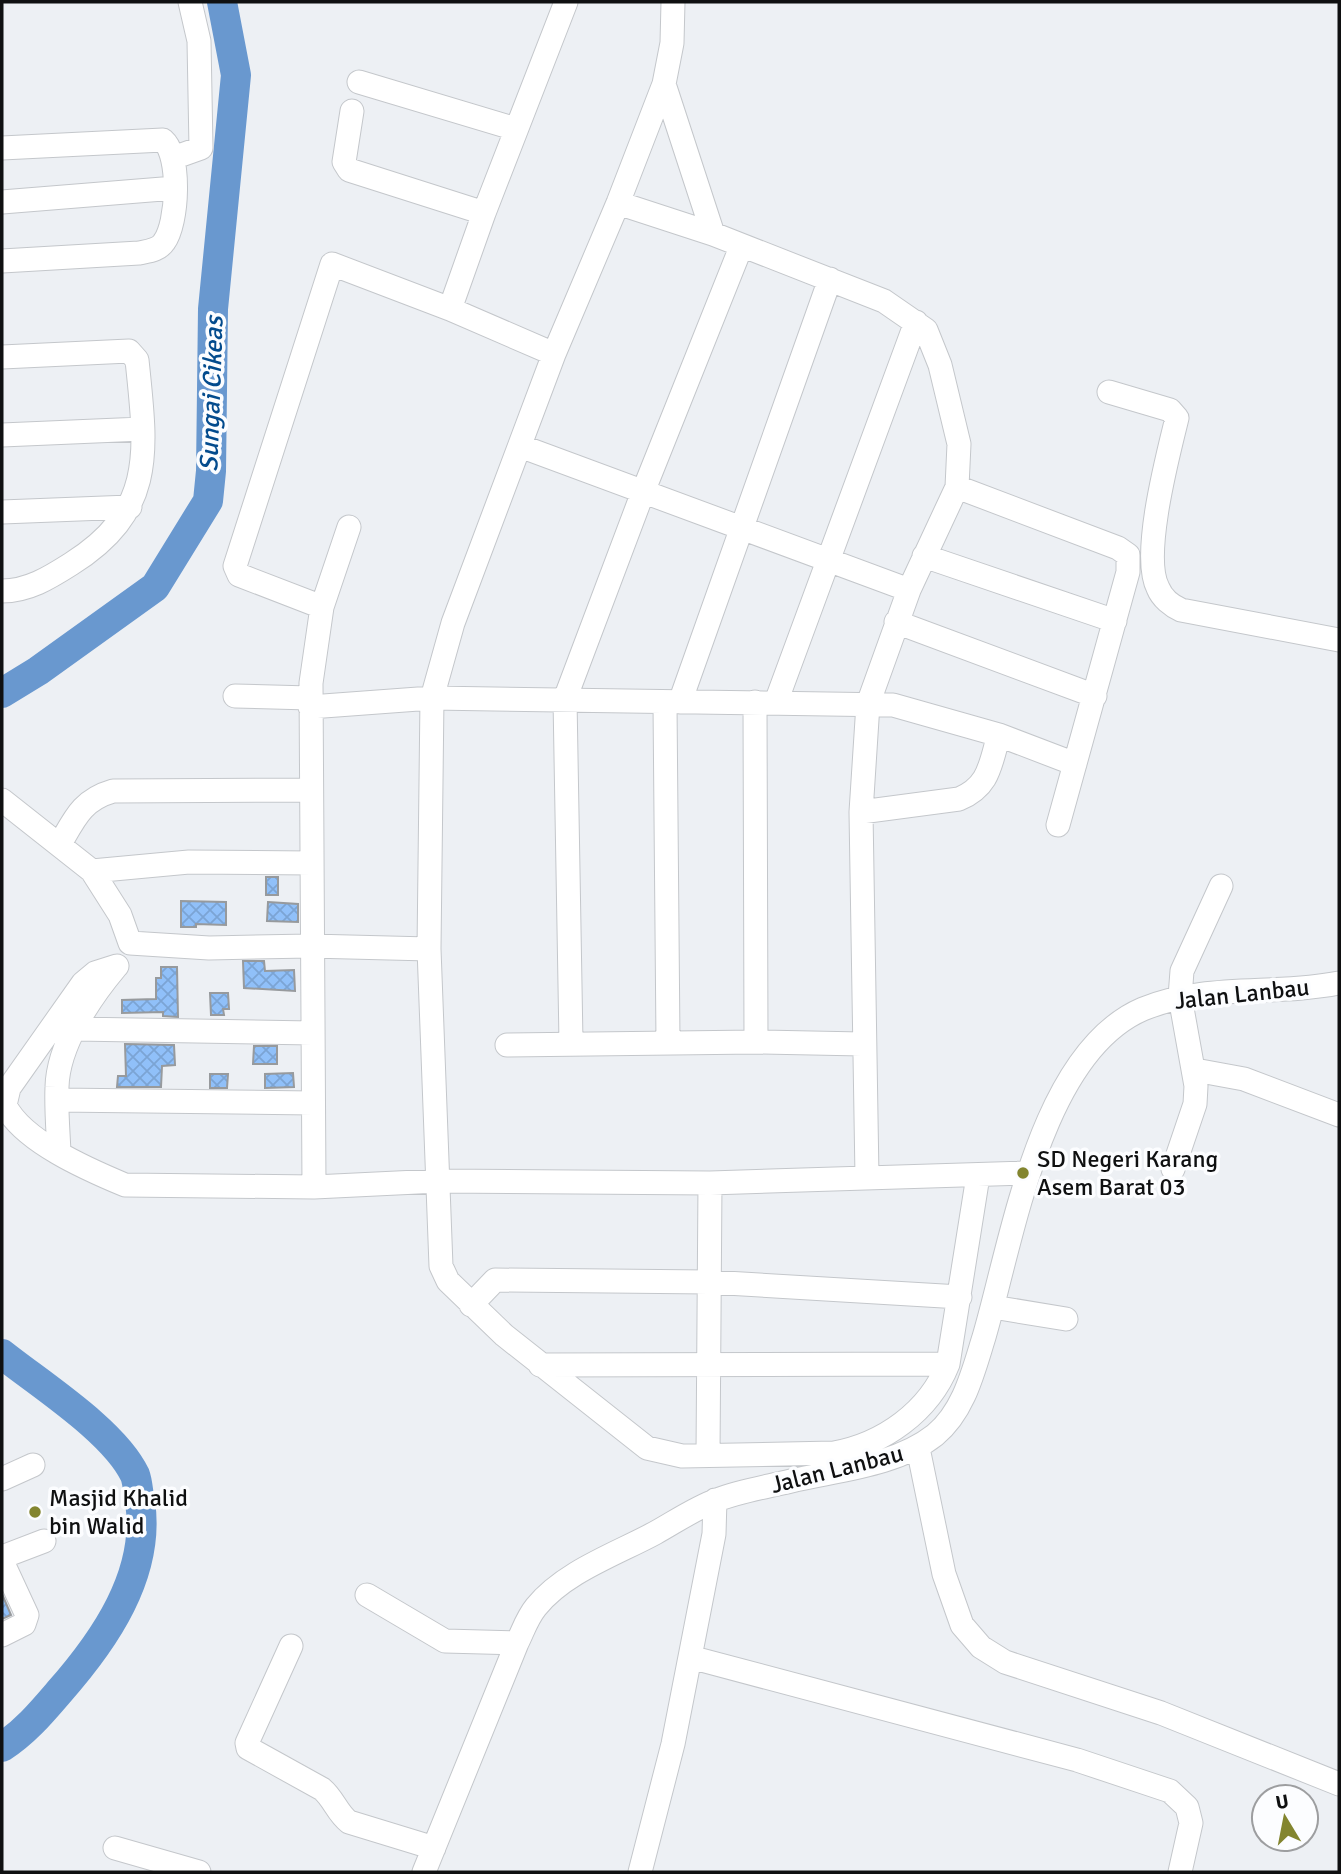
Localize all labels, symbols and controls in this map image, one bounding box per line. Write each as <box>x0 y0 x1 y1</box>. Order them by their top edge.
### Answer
water label: Sungai Cikeas <box>193 313 231 472</box>
street label: Jalan Lanbau <box>1173 972 1311 1016</box>
place label: SD Negeri Karang Asem Barat 03 <box>1037 1144 1218 1202</box>
marker: SD Negeri Karang Asem Barat 03 <box>1015 1165 1031 1181</box>
street label: Jalan Lanbau <box>768 1438 906 1500</box>
place label: Masjid Khalid bin Walid <box>49 1483 188 1541</box>
marker: Masjid Khalid bin Walid <box>27 1504 43 1520</box>
north arrow <box>1250 1783 1320 1853</box>
text: U <box>1274 1789 1291 1815</box>

